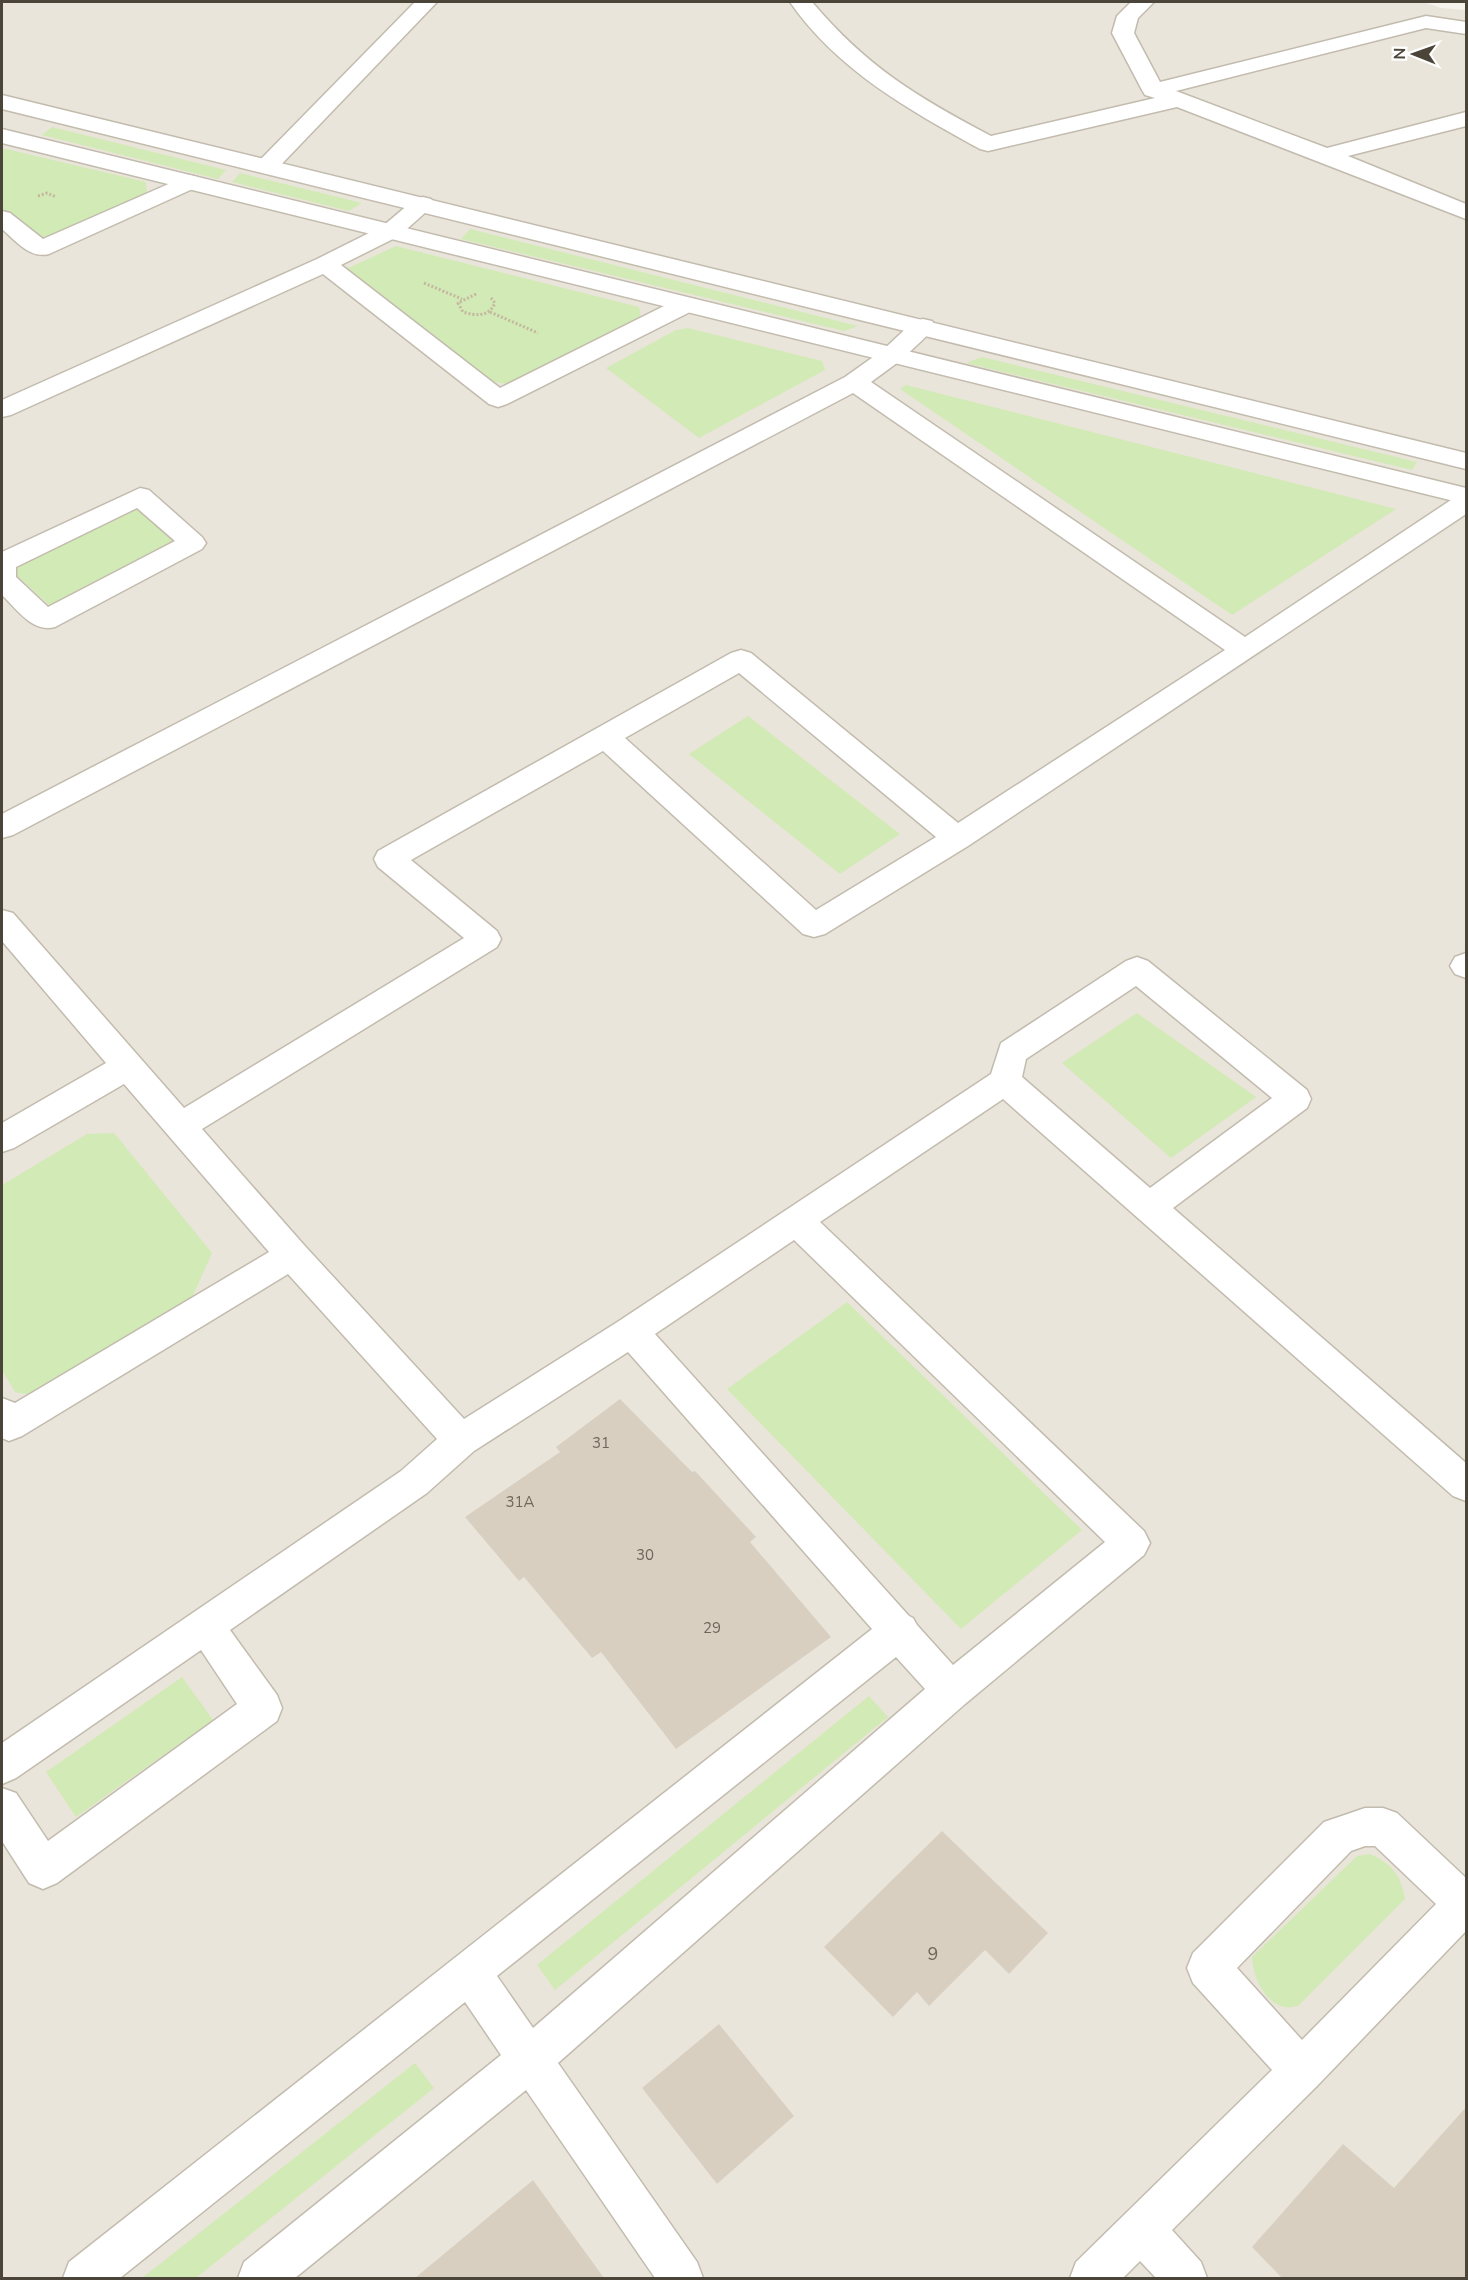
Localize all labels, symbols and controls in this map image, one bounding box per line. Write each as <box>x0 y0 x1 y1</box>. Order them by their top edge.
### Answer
north arrow <box>1384 24 1444 84</box>
text: N <box>1389 48 1411 60</box>
house number: 31 <box>592 1433 610 1453</box>
house number: 31A <box>506 1492 535 1512</box>
house number: 30 <box>636 1545 654 1565</box>
house number: 29 <box>703 1618 721 1638</box>
house number: 9 <box>928 1942 938 1966</box>

